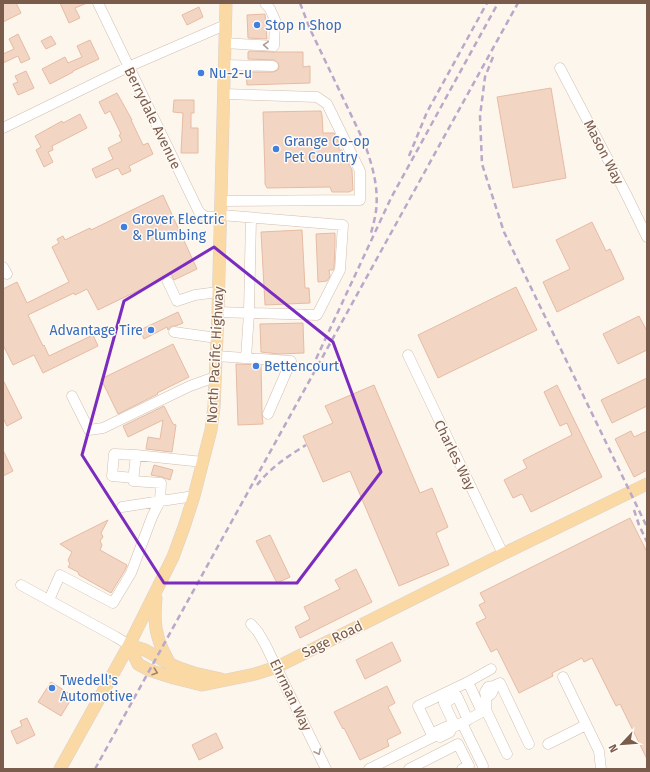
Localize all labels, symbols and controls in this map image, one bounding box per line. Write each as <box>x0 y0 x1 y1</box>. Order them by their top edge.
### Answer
place label: Stop n Shop <box>265 17 342 34</box>
marker: Stop n Shop <box>252 20 262 30</box>
one-way arrow <box>263 41 269 50</box>
street label: Berrydale Avenue <box>120 64 185 172</box>
place label: Nu-2-u <box>209 65 252 82</box>
marker: Nu-2-u <box>196 68 206 78</box>
street label: Mason Way <box>580 117 627 188</box>
place label: Grange Co-op Pet Country <box>284 133 370 166</box>
marker: Grange Co-op Pet Country <box>271 144 281 154</box>
place label: Grover Electric & Plumbing <box>132 211 225 244</box>
marker: Grover Electric & Plumbing <box>119 222 129 232</box>
street label: North Pacific Highway <box>203 286 228 424</box>
place label: Advantage Tire <box>49 322 143 339</box>
marker: Advantage Tire <box>146 325 156 335</box>
place label: Bettencourt <box>264 358 340 375</box>
marker: Bettencourt <box>251 361 261 371</box>
street label: Charles Way <box>430 417 479 493</box>
street label: Sage Road <box>299 617 366 662</box>
street label: Ehrman Way <box>266 656 315 734</box>
one-way arrow <box>151 667 158 676</box>
place label: Twedell's Automotive <box>60 672 133 705</box>
marker: Twedell's Automotive <box>47 683 57 693</box>
north arrow <box>602 724 642 764</box>
text: N <box>606 742 621 754</box>
one-way arrow <box>313 748 321 756</box>

